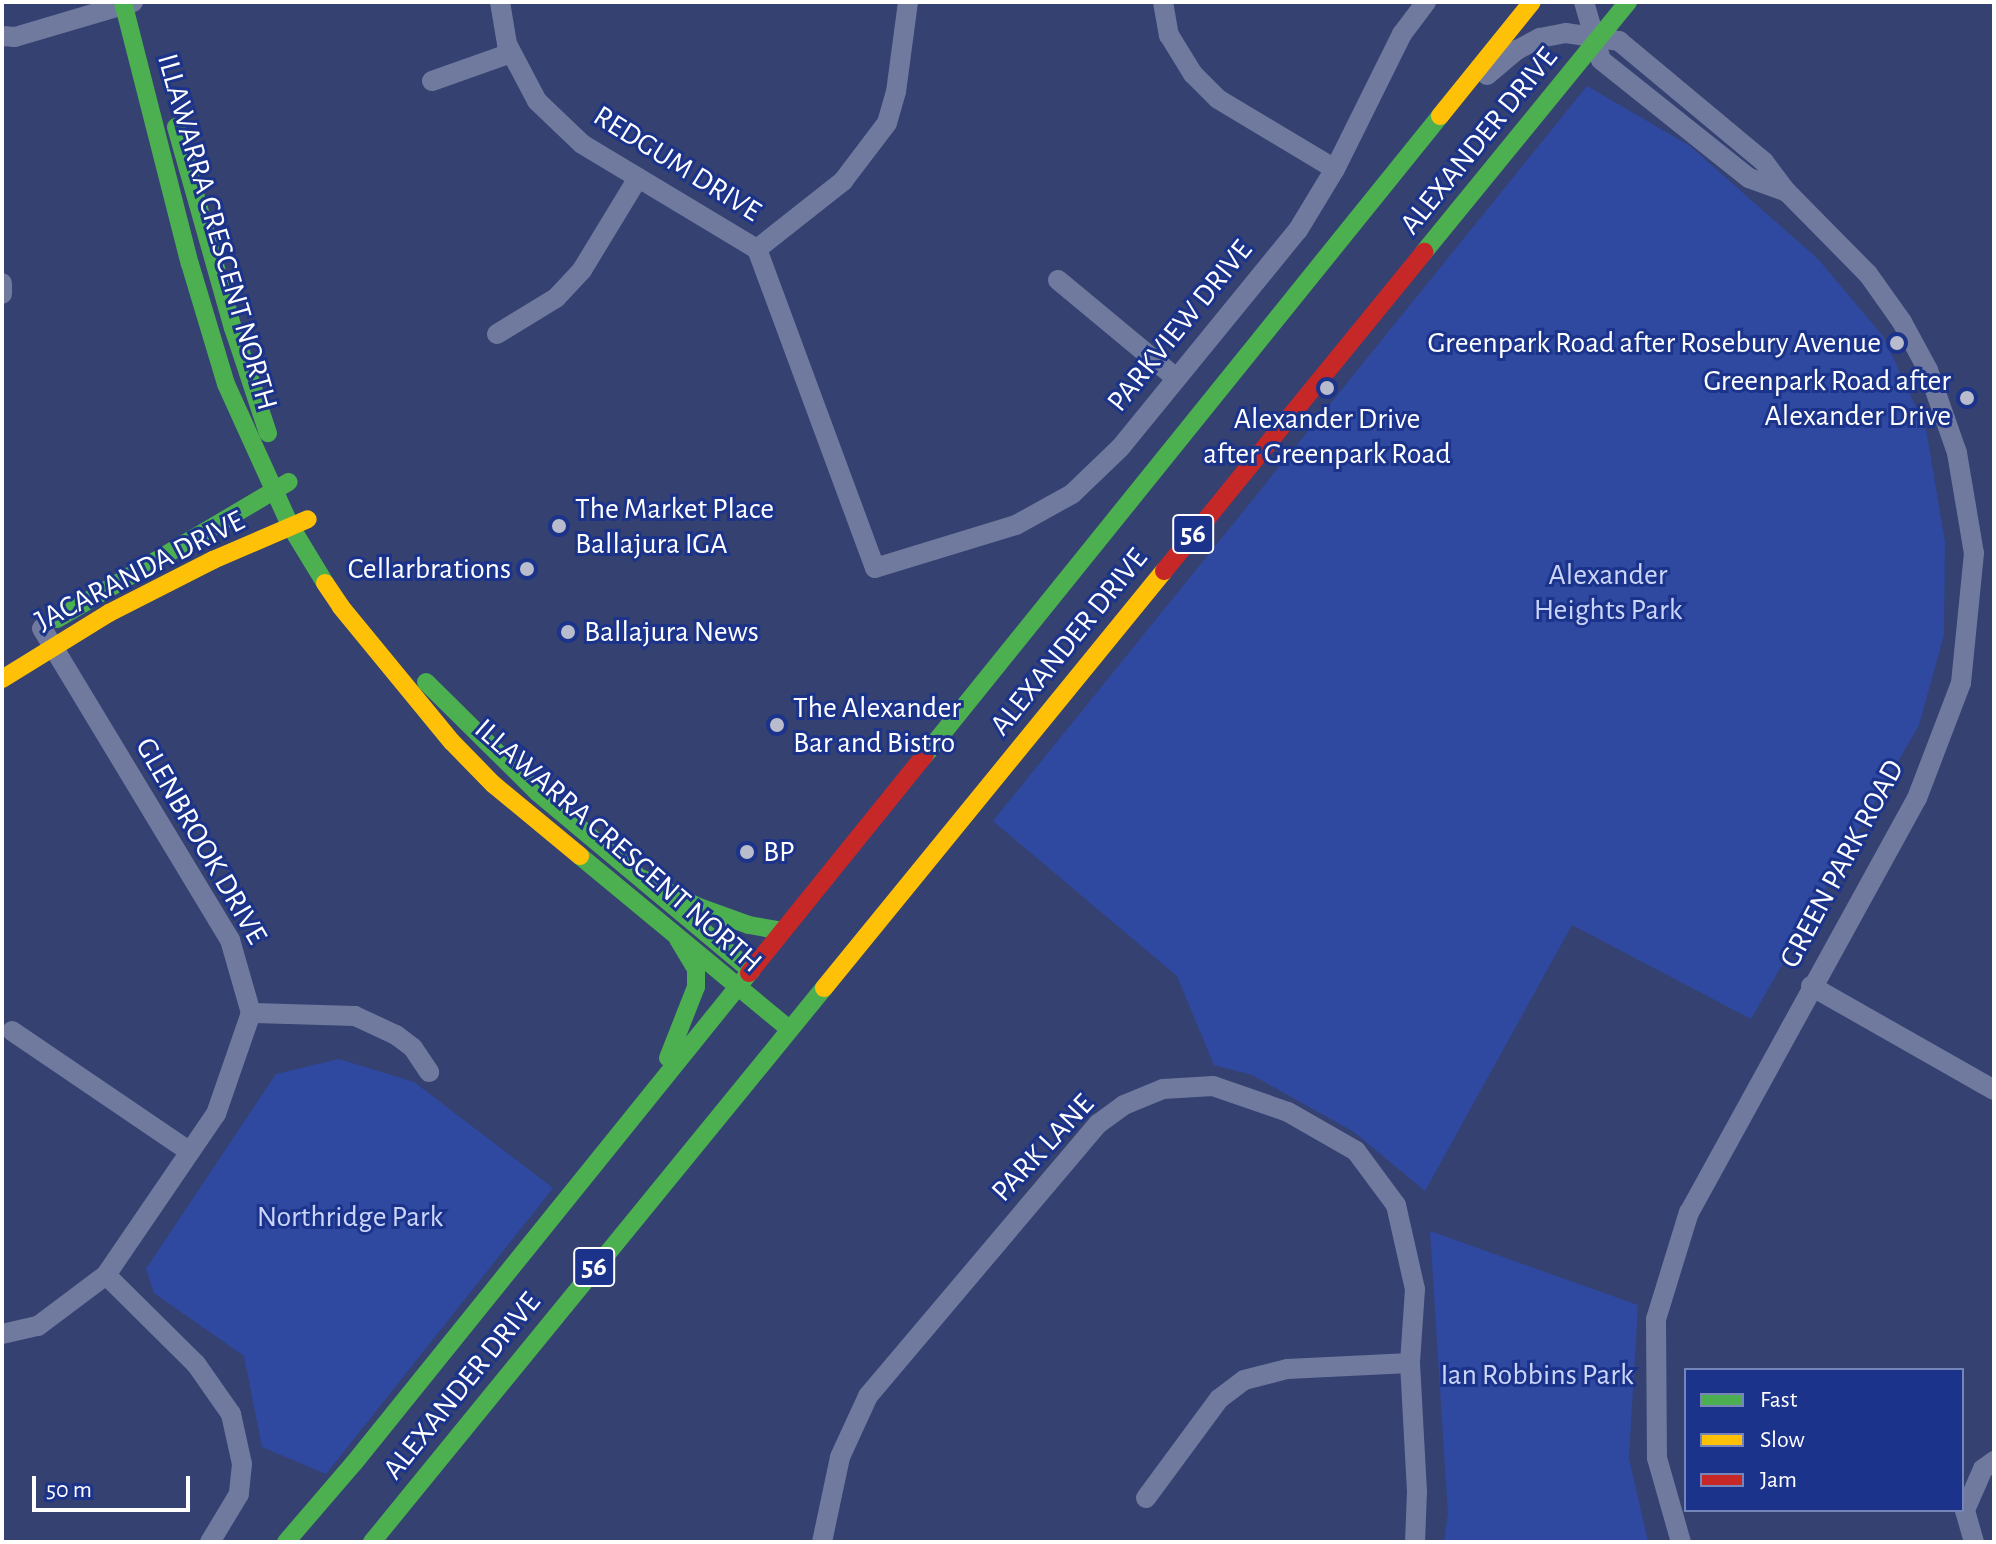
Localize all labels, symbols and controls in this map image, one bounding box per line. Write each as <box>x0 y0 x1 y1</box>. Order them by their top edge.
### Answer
street label: ALEXANDER DRIVE <box>1393 40 1565 242</box>
street label: ILLAWARRA CRESCENT NORTH <box>149 50 285 414</box>
street label: REDGUM DRIVE <box>587 98 767 230</box>
street label: PARKVIEW DRIVE <box>1100 233 1260 419</box>
place label: Greenpark Road after Rosebury Avenue <box>1428 325 1881 361</box>
marker: Greenpark Road after Rosebury Avenue <box>1888 334 1906 352</box>
place label: Greenpark Road after Alexander Drive <box>1703 363 1951 434</box>
marker: Alexander Drive after Greenpark Road <box>1318 379 1336 397</box>
marker: Greenpark Road after Alexander Drive <box>1958 389 1976 407</box>
place label: Alexander Drive after Greenpark Road <box>1203 401 1451 472</box>
place label: The Market Place Ballajura IGA <box>575 491 774 562</box>
street label: JACARANDA DRIVE <box>29 503 251 639</box>
road number: 56 <box>1171 510 1215 558</box>
marker: The Market Place Ballajura IGA <box>550 517 568 535</box>
street label: ALEXANDER DRIVE <box>983 541 1155 743</box>
place label: Cellarbrations <box>348 551 511 587</box>
park label: Alexander Heights Park <box>1534 557 1682 628</box>
marker: Cellarbrations <box>518 560 536 578</box>
place label: Ballajura News <box>584 614 759 650</box>
marker: Ballajura News <box>559 623 577 641</box>
place label: The Alexander Bar and Bistro <box>793 690 961 760</box>
street label: ILLAWARRA CRESCENT NORTH <box>467 711 769 981</box>
marker: The Alexander Bar and Bistro <box>768 716 786 734</box>
street label: GLENBROOK DRIVE <box>127 731 275 951</box>
street label: GREEN PARK ROAD <box>1772 754 1912 974</box>
place label: BP <box>763 834 795 870</box>
marker: BP <box>738 843 756 861</box>
street label: PARK LANE <box>984 1087 1102 1209</box>
park label: Northridge Park <box>257 1199 443 1235</box>
road number: 56 <box>572 1243 616 1291</box>
street label: ALEXANDER DRIVE <box>376 1285 548 1487</box>
park label: Ian Robbins Park <box>1440 1357 1634 1393</box>
legend <box>1684 1368 1964 1512</box>
text: Fast <box>1760 1388 1797 1412</box>
text: Slow <box>1760 1428 1805 1452</box>
scale bar <box>36 1460 194 1510</box>
text: Jam <box>1760 1468 1797 1492</box>
text: 50 m <box>46 1478 92 1502</box>

